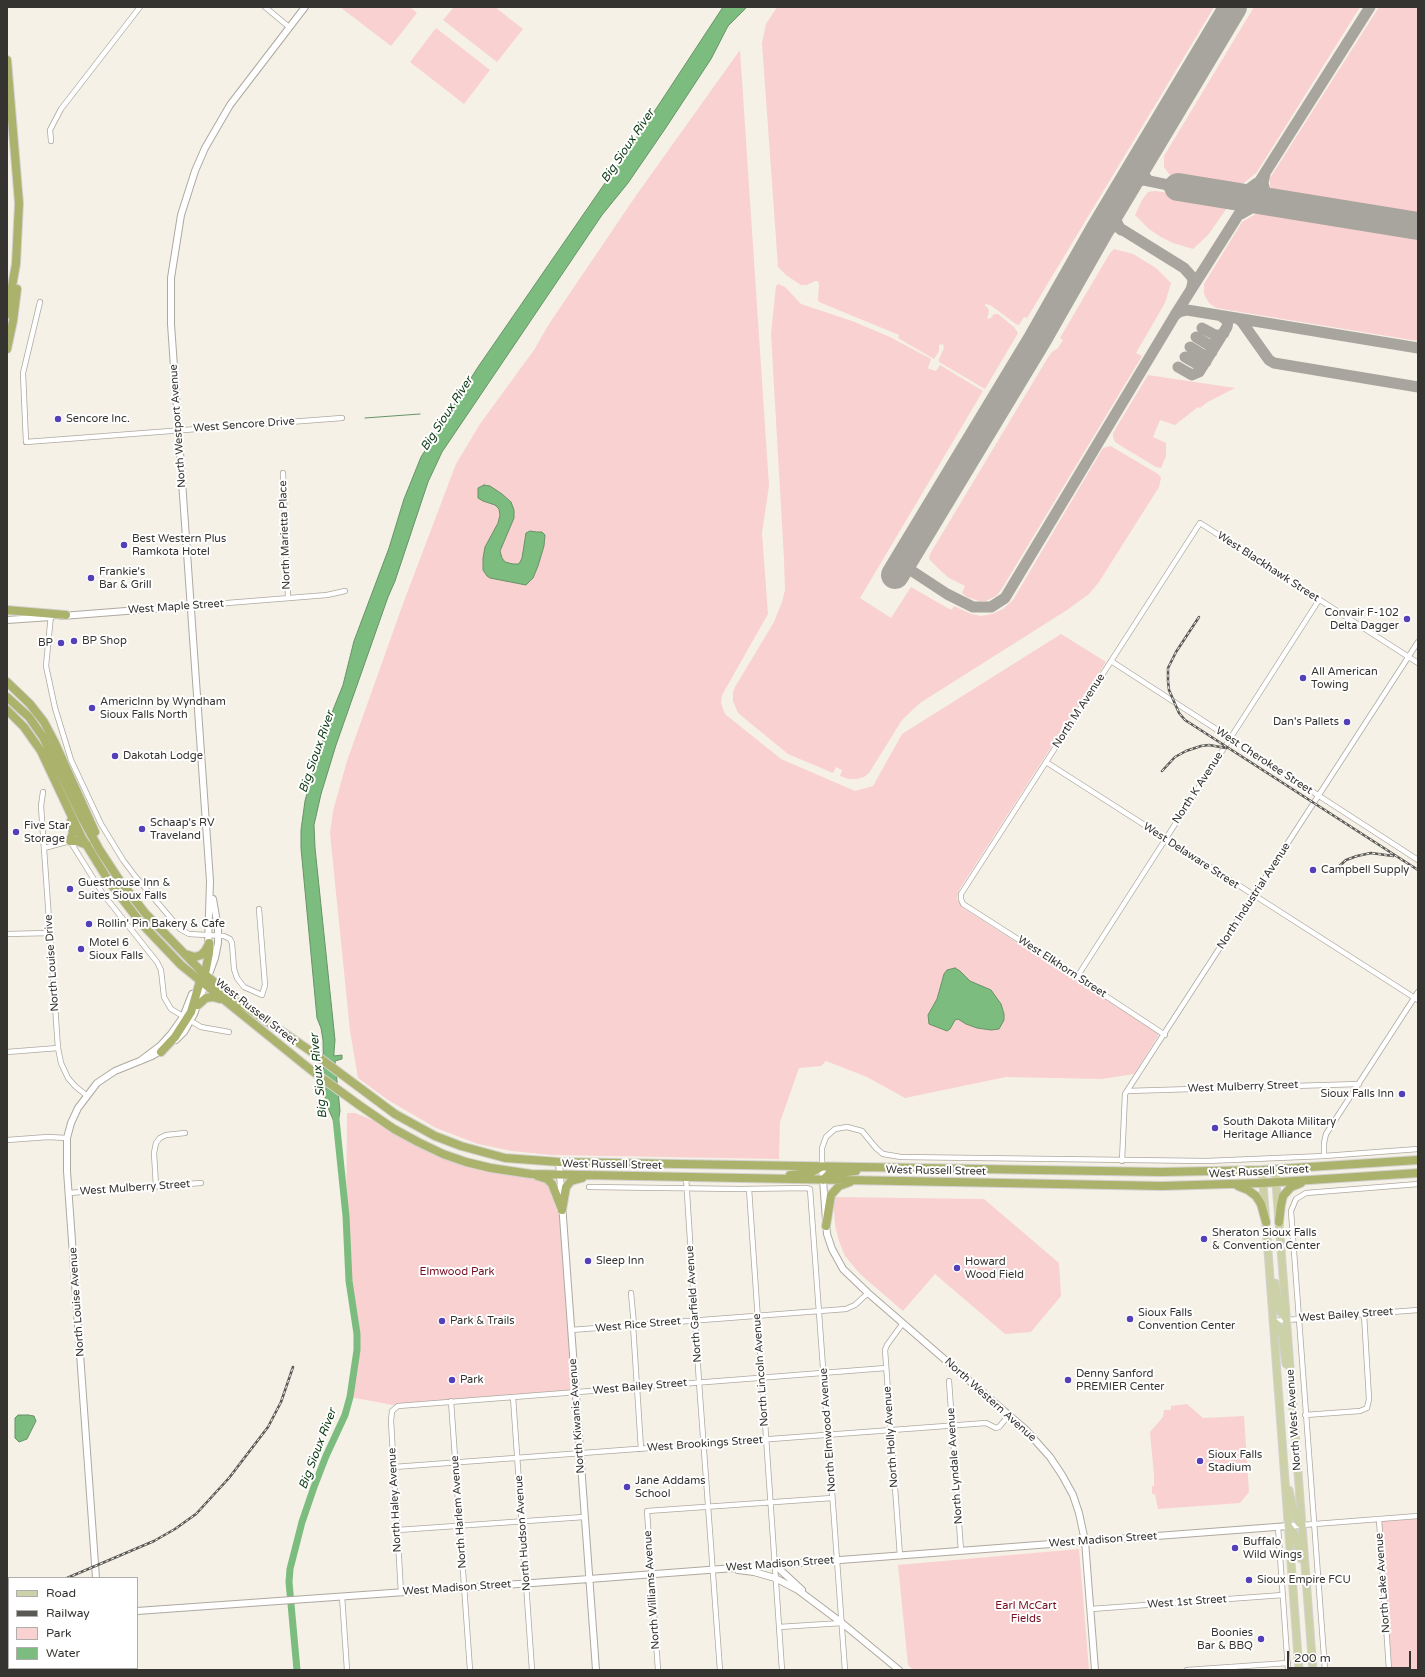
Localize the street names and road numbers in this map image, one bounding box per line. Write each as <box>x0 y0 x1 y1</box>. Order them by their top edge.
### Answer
street label: North Westport Avenue <box>167 364 189 488</box>
street label: West Sencore Drive <box>193 415 295 435</box>
street label: North Marietta Place <box>277 480 293 590</box>
street label: West Blackhawk Street <box>1214 529 1322 605</box>
street label: West Maple Street <box>128 597 224 617</box>
street label: North M Avenue <box>1050 671 1108 751</box>
street label: West Cherokee Street <box>1213 725 1315 797</box>
street label: North K Avenue <box>1170 750 1226 826</box>
street label: West Delaware Street <box>1141 820 1241 892</box>
street label: North Industrial Avenue <box>1215 840 1293 952</box>
street label: North Louise Drive <box>42 914 62 1012</box>
street label: West Elkhorn Street <box>1015 933 1109 1001</box>
street label: West Russell Street <box>212 976 300 1048</box>
street label: West Mulberry Street <box>1187 1078 1299 1096</box>
street label: West Russell Street <box>562 1158 662 1172</box>
street label: West Russell Street <box>1209 1163 1309 1181</box>
street label: West Russell Street <box>886 1164 986 1178</box>
street label: West Mulberry Street <box>79 1178 191 1198</box>
street label: North Garfield Avenue <box>683 1245 705 1363</box>
street label: North Louise Avenue <box>67 1247 87 1357</box>
street label: West Bailey Street <box>1298 1305 1394 1325</box>
street label: North Lincoln Avenue <box>750 1313 772 1427</box>
street label: West Rice Street <box>595 1315 681 1335</box>
street label: North Western Avenue <box>941 1355 1039 1445</box>
street label: North Kiwanis Avenue <box>566 1358 588 1474</box>
street label: North Elmwood Avenue <box>817 1368 839 1492</box>
street label: North West Avenue <box>1284 1369 1304 1471</box>
street label: West Bailey Street <box>592 1376 688 1398</box>
street label: North Holly Avenue <box>881 1386 901 1488</box>
street label: North Lyndale Avenue <box>944 1407 966 1525</box>
street label: West Brookings Street <box>647 1433 763 1455</box>
street label: North Haley Avenue <box>386 1447 404 1553</box>
street label: North Harlem Avenue <box>448 1455 470 1569</box>
street label: North Hudson Avenue <box>512 1475 534 1591</box>
street label: North Williams Avenue <box>641 1530 663 1650</box>
street label: West Madison Street <box>1048 1530 1158 1550</box>
street label: North Lake Avenue <box>1373 1533 1393 1633</box>
street label: West Madison Street <box>725 1554 835 1574</box>
street label: West Madison Street <box>402 1578 512 1598</box>
street label: West 1st Street <box>1147 1593 1227 1611</box>

